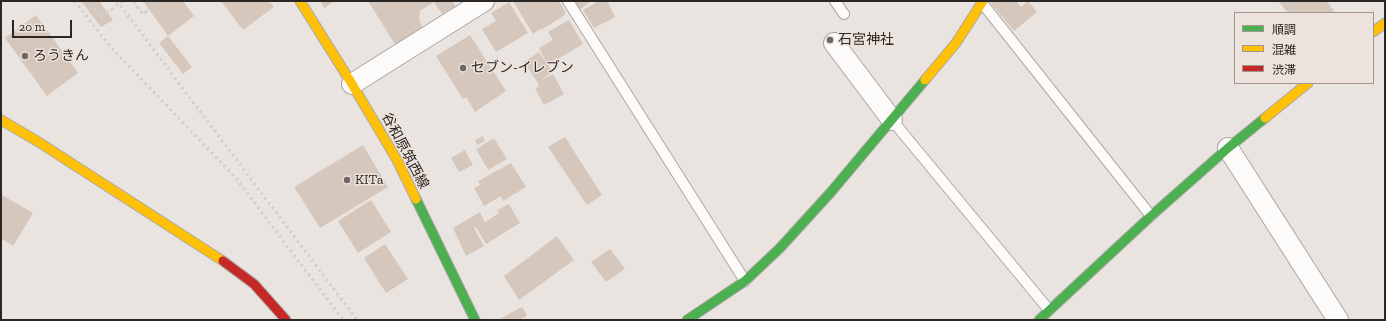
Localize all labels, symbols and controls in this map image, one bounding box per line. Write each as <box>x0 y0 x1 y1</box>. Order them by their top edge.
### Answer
scale bar <box>14 12 74 38</box>
legend <box>1234 12 1374 84</box>
text: 20 m <box>19 20 45 34</box>
text: 順調 <box>1272 23 1296 37</box>
place label: 石宮神社 <box>838 32 894 48</box>
marker: 石宮神社 <box>825 35 835 45</box>
text: 混雑 <box>1272 43 1296 57</box>
place label: ろうきん <box>33 48 89 64</box>
marker: ろうきん <box>20 51 30 61</box>
place label: セブン-イレブン <box>471 60 574 76</box>
marker: セブン-イレブン <box>458 63 468 73</box>
text: 渋滞 <box>1272 63 1296 77</box>
street label: 谷和原筑西線 <box>378 110 432 192</box>
place label: KITa <box>355 172 384 188</box>
marker: KITa <box>342 175 352 185</box>

